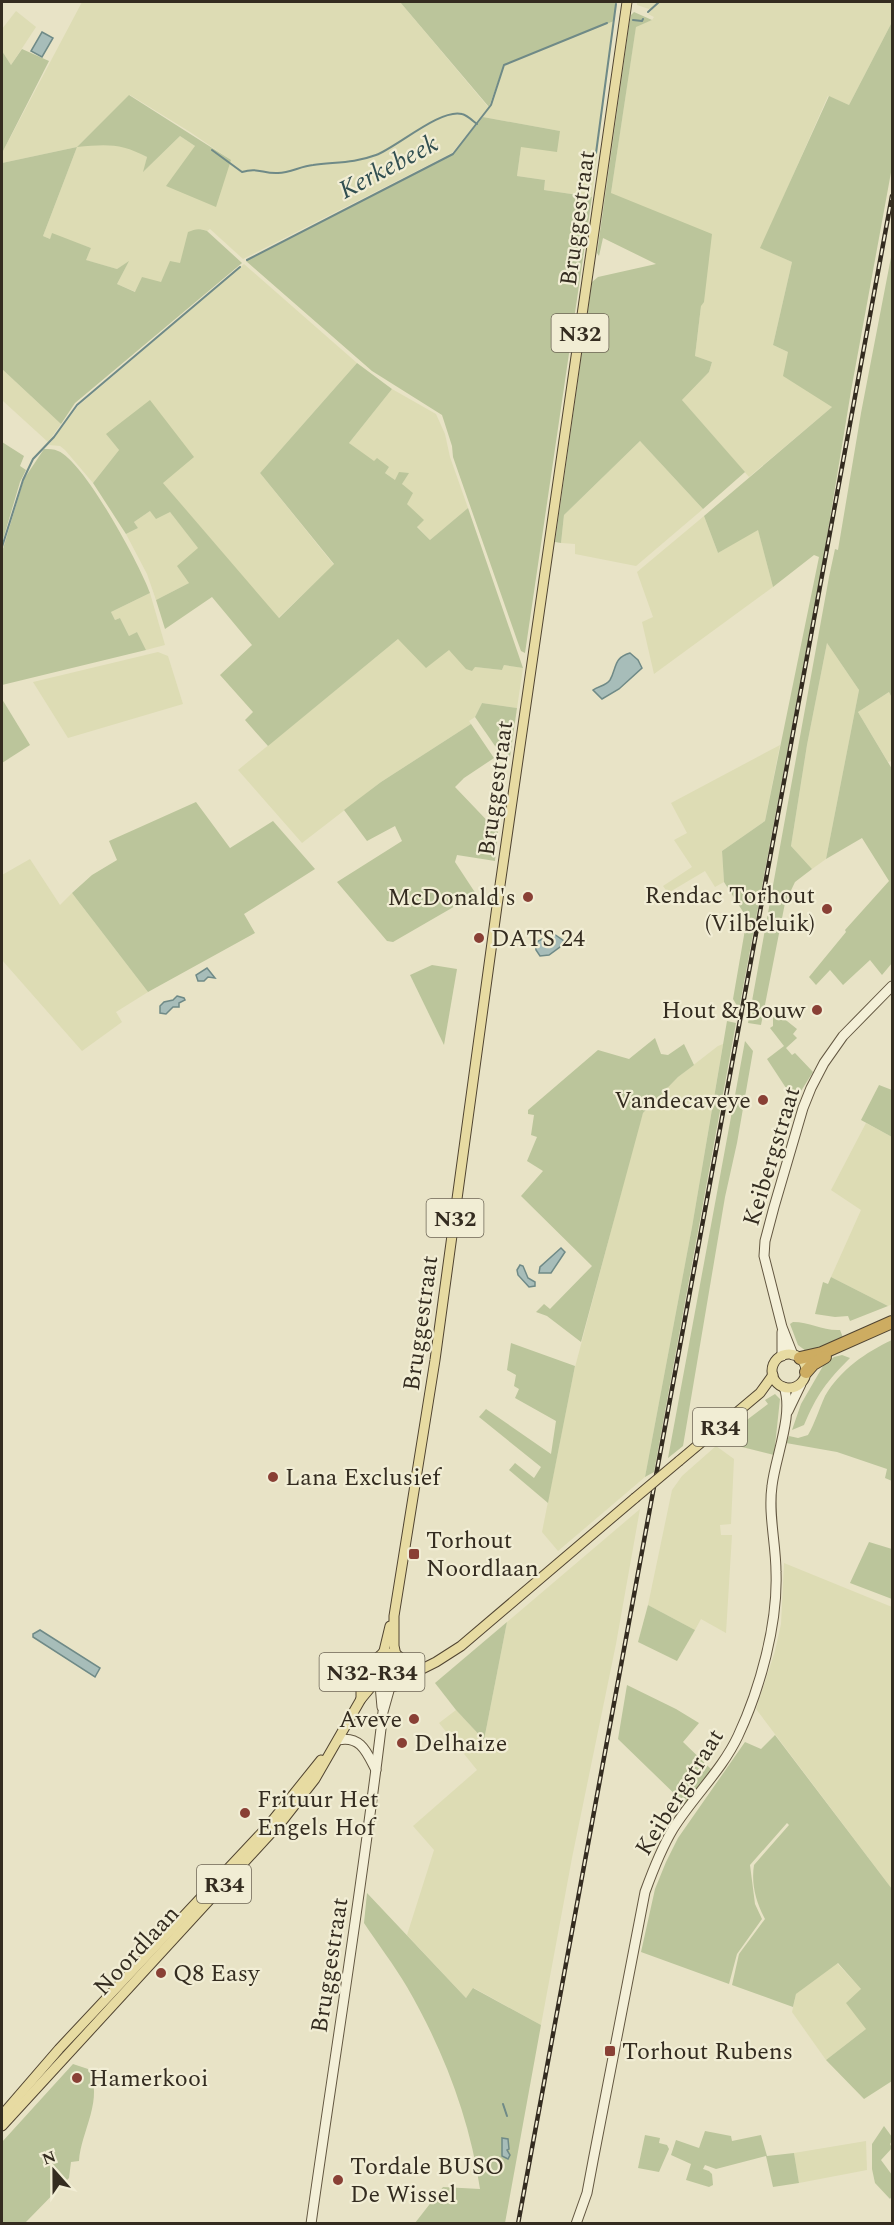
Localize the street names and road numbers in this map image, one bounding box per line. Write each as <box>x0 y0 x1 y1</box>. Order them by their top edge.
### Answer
street label: Bruggestraat <box>551 148 605 288</box>
road number: N32 <box>552 314 608 352</box>
street label: Bruggestraat <box>469 718 523 858</box>
street label: Keibergstraat <box>734 1082 810 1230</box>
road number: N32 <box>426 1199 484 1237</box>
street label: Bruggestraat <box>394 1253 448 1393</box>
road number: R34 <box>693 1408 747 1446</box>
road number: N32-R34 <box>320 1653 424 1691</box>
street label: Keibergstraat <box>626 1722 733 1863</box>
road number: R34 <box>197 1865 251 1903</box>
street label: Bruggestraat <box>302 1895 358 2035</box>
street label: Noordlaan <box>85 1897 188 2004</box>

